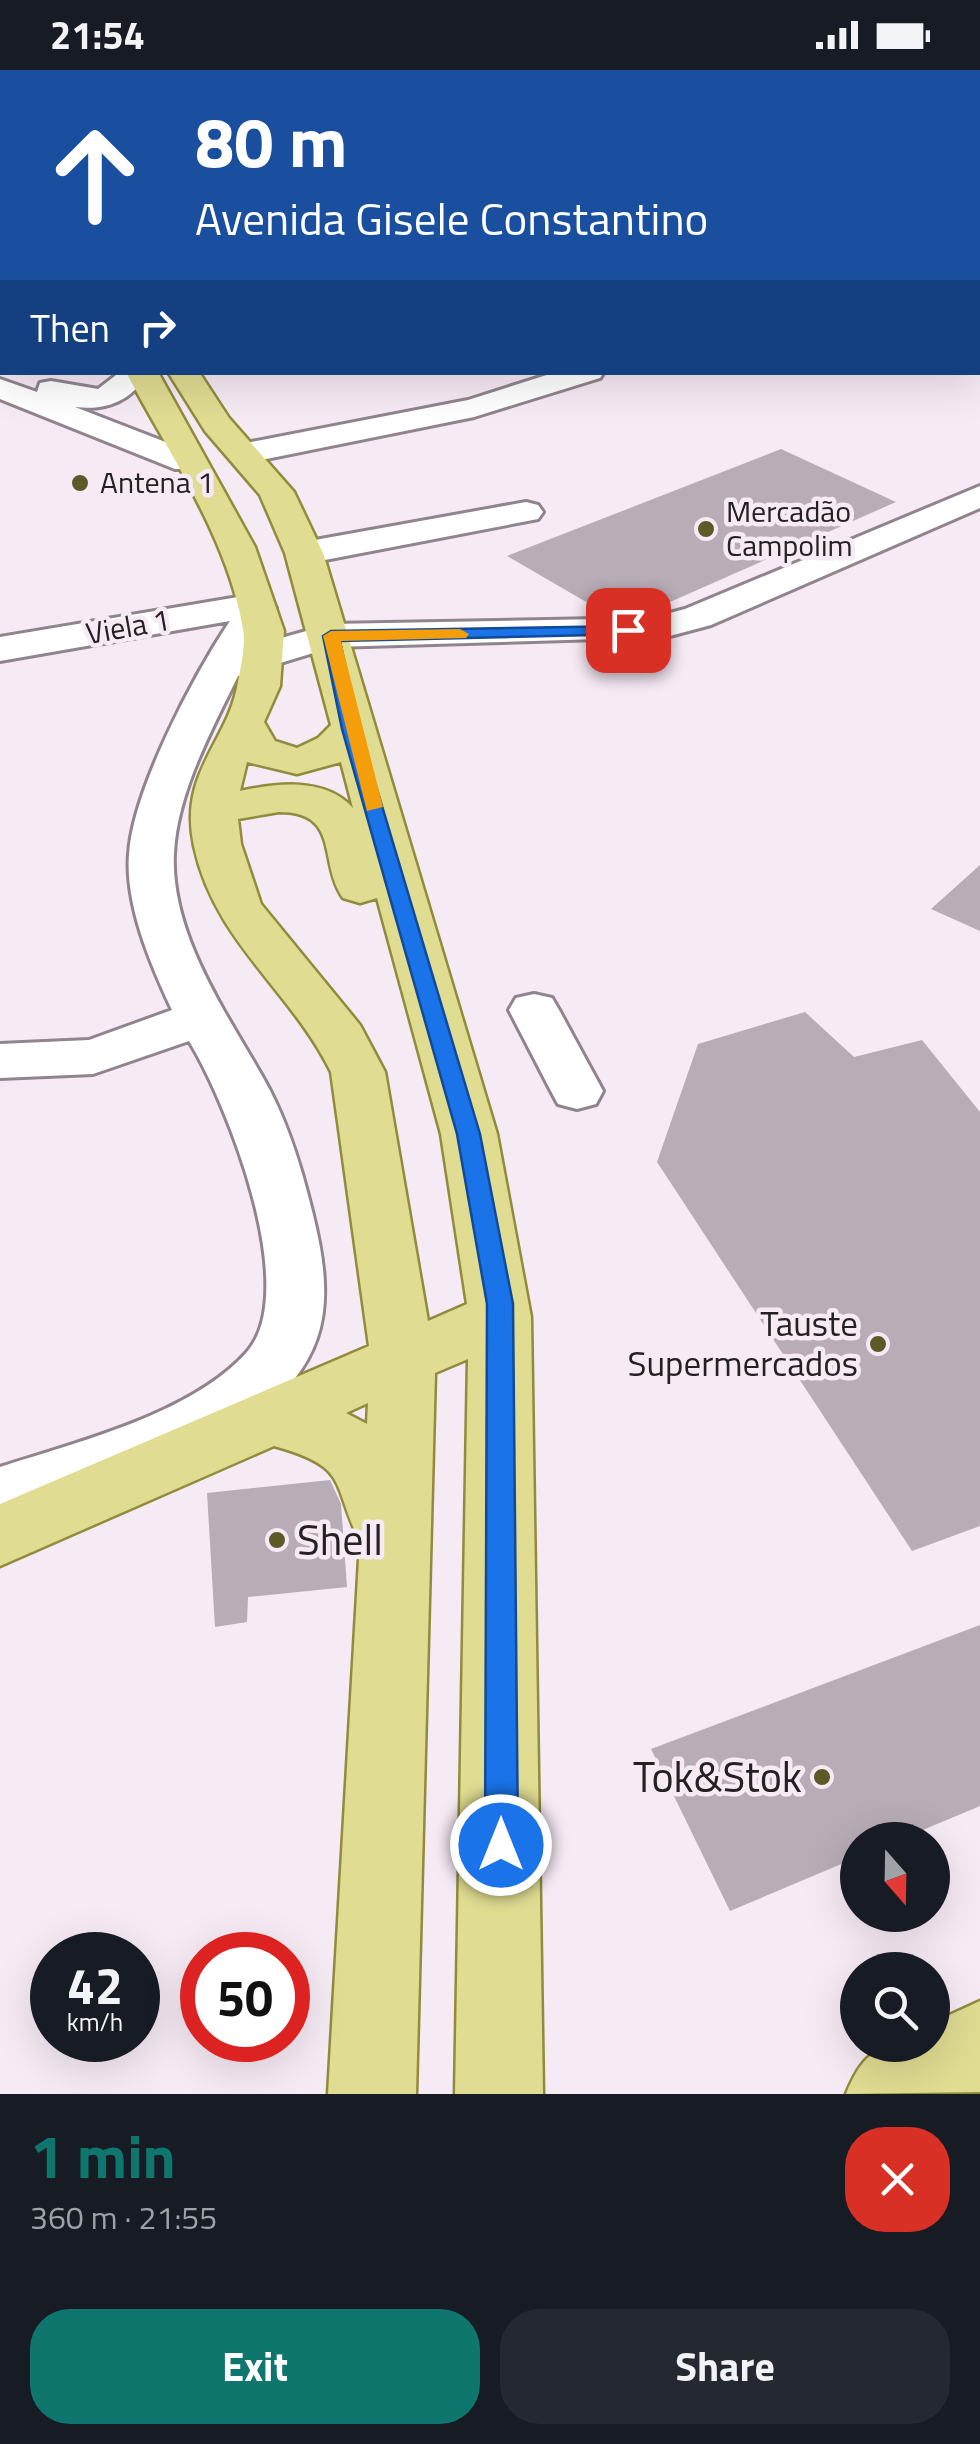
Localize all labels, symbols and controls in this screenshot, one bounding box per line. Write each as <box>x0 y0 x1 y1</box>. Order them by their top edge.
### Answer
text: 21:54 <box>50 6 145 64</box>
text: 80 m <box>195 88 348 194</box>
icon: ahead <box>30 110 160 240</box>
text: Avenida Gisele Constantino <box>195 184 708 252</box>
text: Then <box>30 299 110 357</box>
icon: right <box>130 300 185 355</box>
place label: Antena 1 <box>100 459 214 505</box>
marker: Antena 1 <box>69 472 91 494</box>
place label: Mercadão Campolim <box>726 488 853 568</box>
marker: Mercadão Campolim <box>695 518 717 540</box>
pin <box>586 588 671 673</box>
street label: Viela 1 <box>82 596 173 656</box>
icon: arrive <box>601 603 656 658</box>
place label: Tauste Supermercados <box>627 1296 858 1390</box>
marker: Tauste Supermercados <box>867 1333 889 1355</box>
place label: Shell <box>297 1507 383 1571</box>
marker: Shell <box>266 1529 288 1551</box>
place label: Tok&Stok <box>633 1744 802 1808</box>
marker: Tok&Stok <box>811 1766 833 1788</box>
position arrow <box>449 1793 553 1897</box>
north arrow <box>840 1822 950 1932</box>
map controls <box>840 1822 950 2062</box>
speed limit sign: 50 <box>180 1932 310 2062</box>
text: 42 <box>67 1947 123 2023</box>
button: search <box>840 1952 950 2062</box>
text: km/h <box>67 2003 123 2041</box>
text: 1 min <box>30 2110 176 2201</box>
button: close <box>845 2127 950 2232</box>
text: 360 m · 21:55 <box>30 2193 217 2241</box>
button: Exit <box>30 2309 480 2424</box>
button: Share <box>500 2309 950 2424</box>

